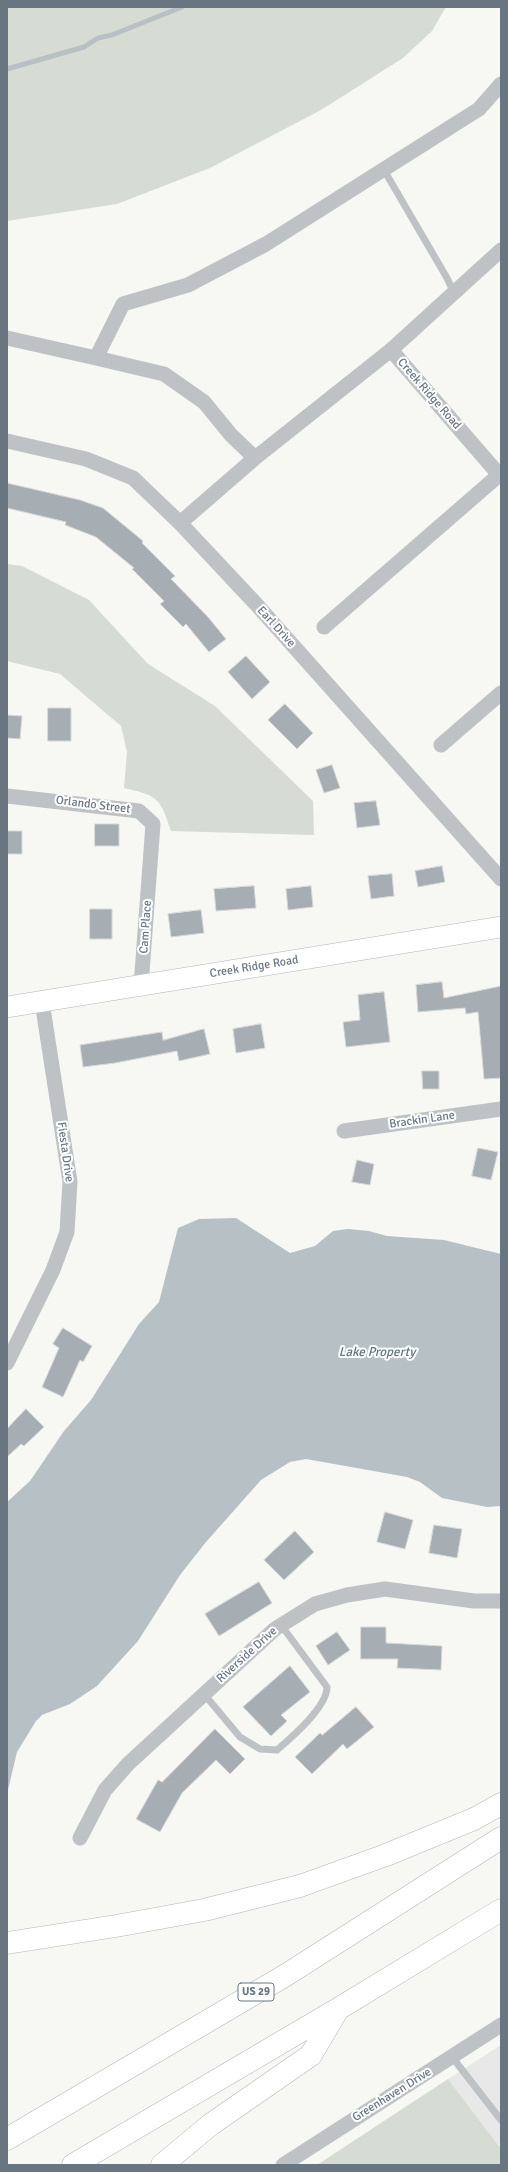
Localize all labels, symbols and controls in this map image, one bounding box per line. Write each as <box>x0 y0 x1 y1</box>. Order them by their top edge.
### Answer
street label: Creek Ridge Road <box>394 355 464 433</box>
street label: Earl Drive <box>254 604 298 650</box>
street label: Orlando Street <box>55 793 131 817</box>
street label: Cam Place <box>137 900 155 954</box>
street label: Creek Ridge Road <box>209 953 299 981</box>
street label: Brackin Lane <box>388 1108 456 1132</box>
street label: Fiesta Drive <box>54 1121 76 1183</box>
water label: Lake Property <box>339 1345 415 1361</box>
street label: Riverside Drive <box>214 1624 280 1686</box>
road number: US 29 <box>238 1983 274 2001</box>
street label: Greenhaven Drive <box>350 2065 434 2125</box>

